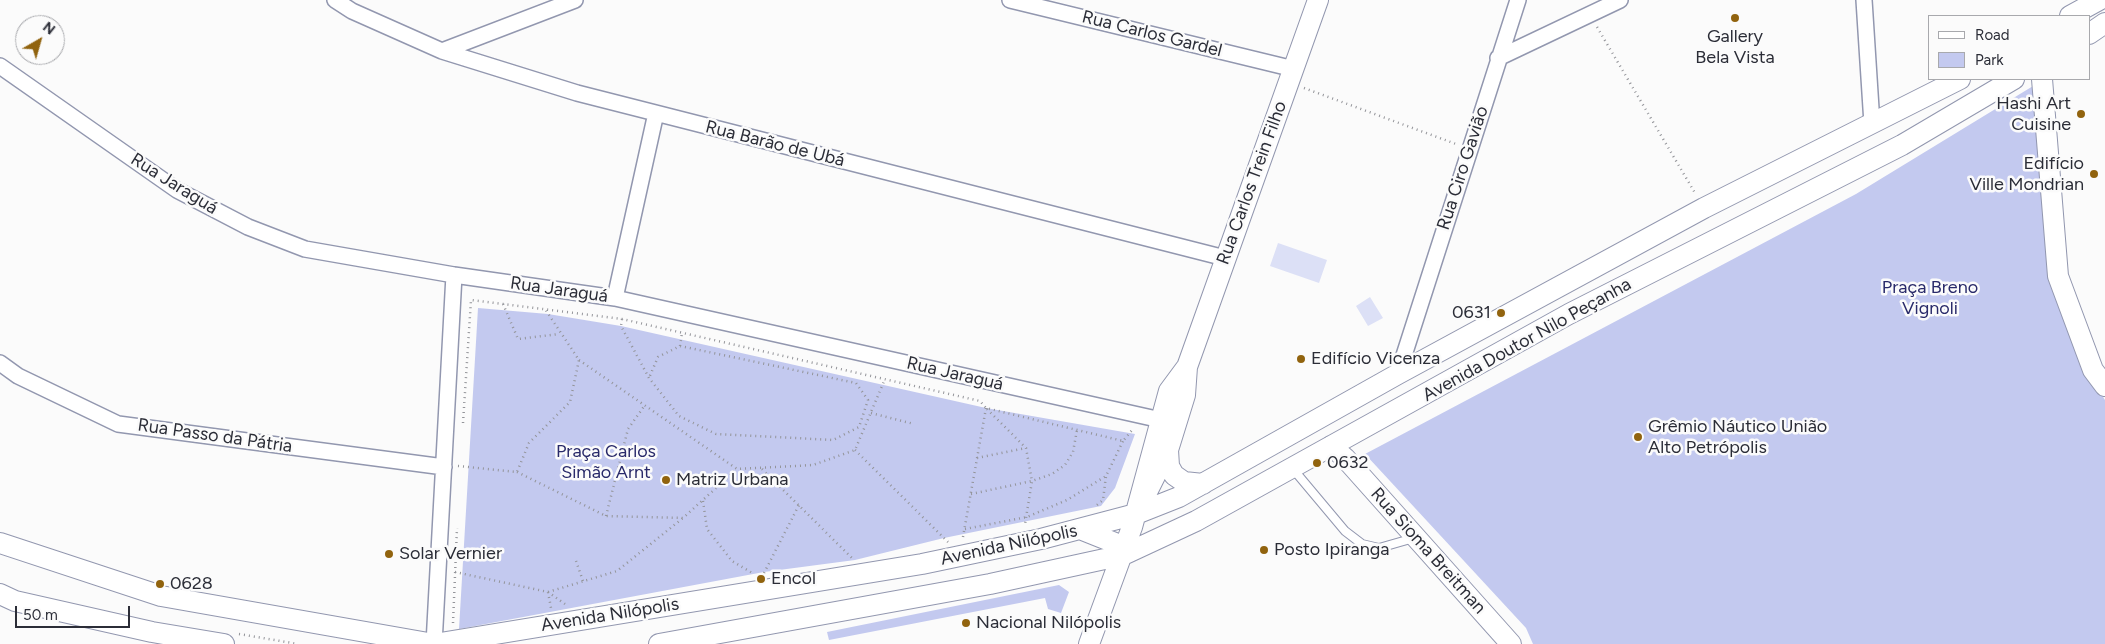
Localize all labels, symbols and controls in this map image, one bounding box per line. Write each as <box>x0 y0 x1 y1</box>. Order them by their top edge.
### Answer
street label: Rua Carlos Gardel <box>1080 6 1224 62</box>
marker: Gallery Bela Vista <box>1729 12 1741 24</box>
north arrow <box>15 15 65 65</box>
legend <box>1928 15 2090 80</box>
text: N <box>39 19 58 39</box>
place label: Gallery Bela Vista <box>1695 26 1775 68</box>
text: Road <box>1975 26 2010 44</box>
text: Park <box>1975 51 2004 69</box>
place label: Hashi Art Cuisine <box>1996 93 2071 136</box>
street label: Rua Carlos Trein Filho <box>1212 98 1292 268</box>
street label: Rua Ciro Gavião <box>1433 103 1493 233</box>
marker: Hashi Art Cuisine <box>2075 108 2087 120</box>
street label: Rua Barão de Ubá <box>703 116 847 172</box>
street label: Rua Jaraguá <box>127 149 221 219</box>
place label: Edifício Ville Mondrian <box>1969 153 2084 195</box>
marker: Edifício Ville Mondrian <box>2088 168 2100 180</box>
street label: Rua Jaraguá <box>509 272 609 308</box>
street label: Avenida Doutor Nilo Peçanha <box>1419 274 1635 406</box>
park label: Praça Breno Vignoli <box>1882 277 1978 320</box>
place label: 0631 <box>1452 302 1491 324</box>
marker: 0631 <box>1495 307 1507 319</box>
place label: Edifício Vicenza <box>1311 348 1440 370</box>
street label: Rua Jaraguá <box>905 352 1005 396</box>
marker: Edifício Vicenza <box>1295 353 1307 365</box>
street label: Rua Passo da Pátria <box>136 414 294 458</box>
place label: Grêmio Náutico União Alto Petrópolis <box>1648 416 1827 458</box>
marker: Grêmio Náutico União Alto Petrópolis <box>1632 431 1644 443</box>
park label: Praça Carlos Simão Arnt <box>556 441 656 484</box>
place label: 0632 <box>1327 452 1369 474</box>
marker: 0632 <box>1311 457 1323 469</box>
place label: Matriz Urbana <box>676 469 789 491</box>
marker: Matriz Urbana <box>660 474 672 486</box>
street label: Rua Sioma Breitman <box>1366 484 1490 618</box>
street label: Avenida Nilópolis <box>939 520 1079 570</box>
place label: Posto Ipiranga <box>1274 539 1389 561</box>
place label: Solar Vernier <box>399 543 502 565</box>
marker: Posto Ipiranga <box>1258 544 1270 556</box>
marker: Solar Vernier <box>383 548 395 560</box>
place label: Encol <box>771 568 816 590</box>
place label: 0628 <box>170 573 213 595</box>
marker: Encol <box>755 573 767 585</box>
marker: 0628 <box>154 578 166 590</box>
street label: Avenida Nilópolis <box>539 593 681 637</box>
scale bar <box>18 596 132 628</box>
text: 50 m <box>23 606 58 624</box>
place label: Nacional Nilópolis <box>976 612 1121 634</box>
marker: Nacional Nilópolis <box>960 617 972 629</box>

